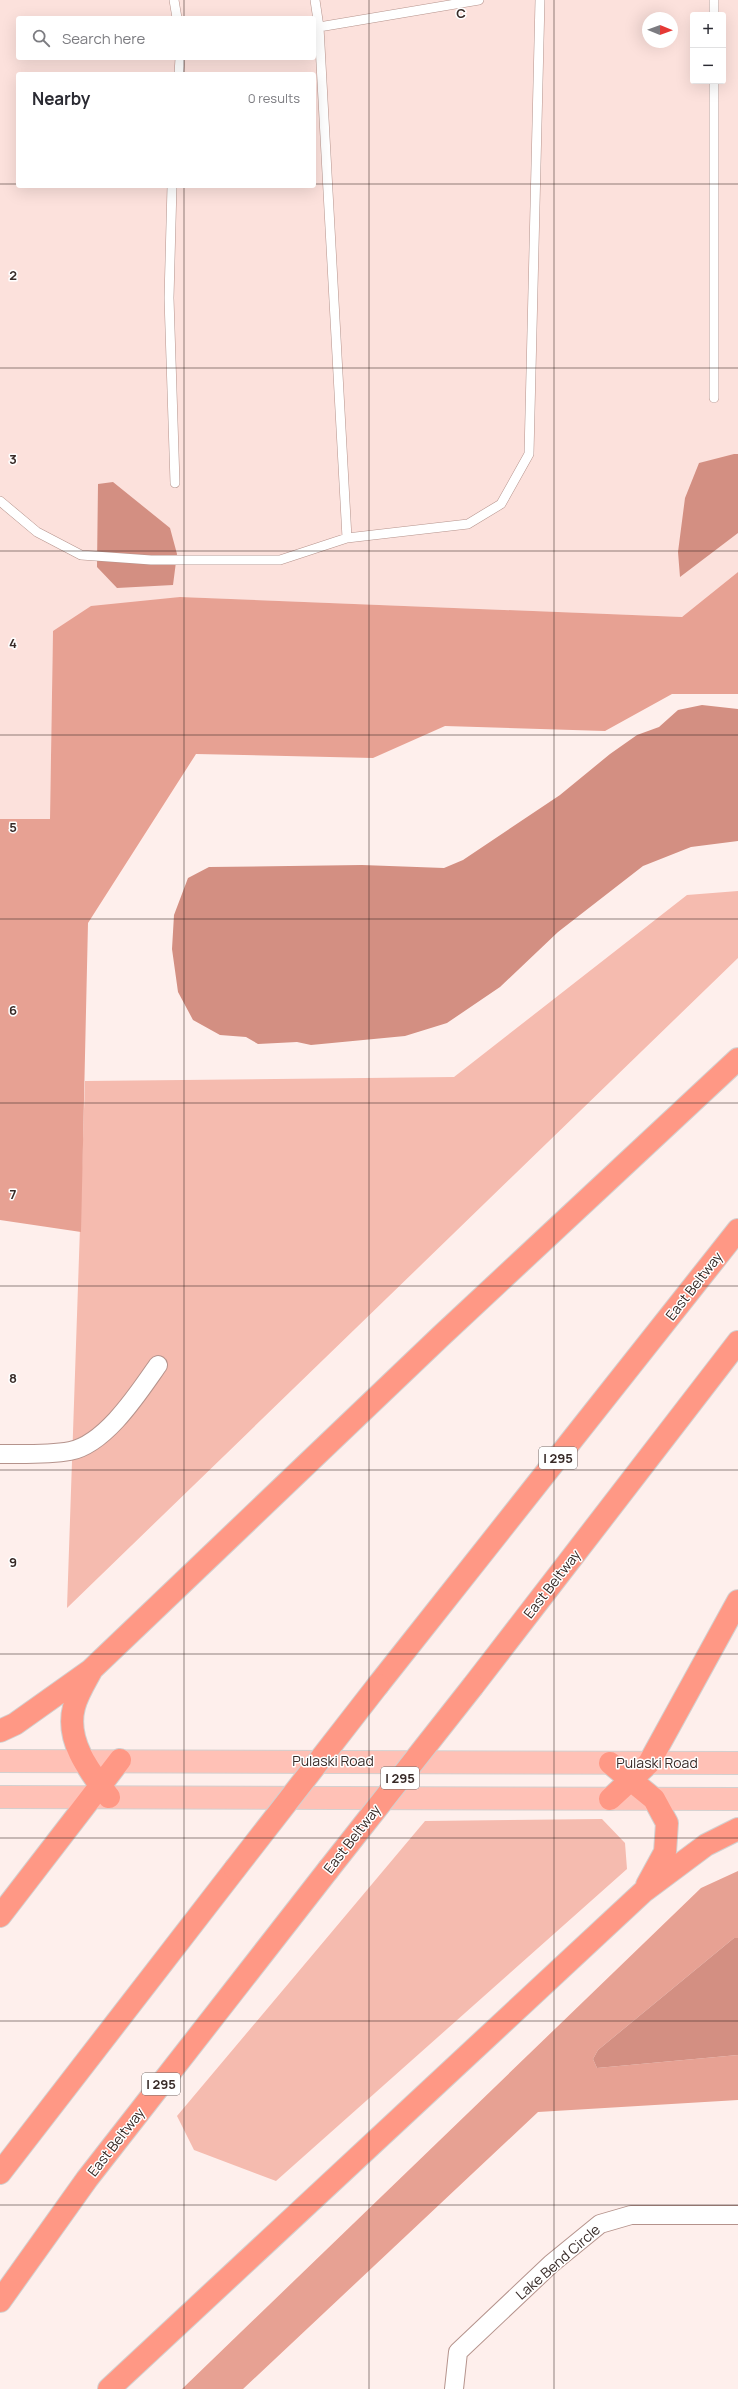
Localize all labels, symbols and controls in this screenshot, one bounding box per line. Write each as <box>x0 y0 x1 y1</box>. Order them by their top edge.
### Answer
text: C <box>456 4 466 22</box>
north arrow <box>642 12 678 48</box>
map controls <box>690 12 726 84</box>
button: + <box>690 12 726 48</box>
search box <box>16 16 316 60</box>
icon: search <box>30 27 52 49</box>
text: Search here <box>62 28 145 49</box>
button: − <box>690 48 726 84</box>
text: Nearby <box>32 87 90 110</box>
text: 0 results <box>248 89 300 107</box>
text: 2 <box>9 266 17 284</box>
text: 3 <box>9 450 17 468</box>
text: 4 <box>9 634 17 652</box>
text: 5 <box>9 818 17 836</box>
text: 6 <box>9 1001 17 1019</box>
text: 7 <box>10 1185 17 1203</box>
street label: East Beltway <box>661 1247 727 1324</box>
text: 8 <box>9 1369 17 1387</box>
road number: I 295 <box>539 1447 577 1469</box>
street label: East Beltway <box>519 1545 585 1622</box>
text: 9 <box>9 1553 17 1571</box>
street label: Pulaski Road <box>292 1751 374 1770</box>
street label: Pulaski Road <box>616 1753 698 1772</box>
road number: I 295 <box>381 1767 419 1789</box>
street label: East Beltway <box>319 1800 385 1877</box>
road number: I 295 <box>142 2073 180 2095</box>
street label: East Beltway <box>83 2103 149 2180</box>
street label: Lake Bend Circle <box>512 2220 604 2304</box>

